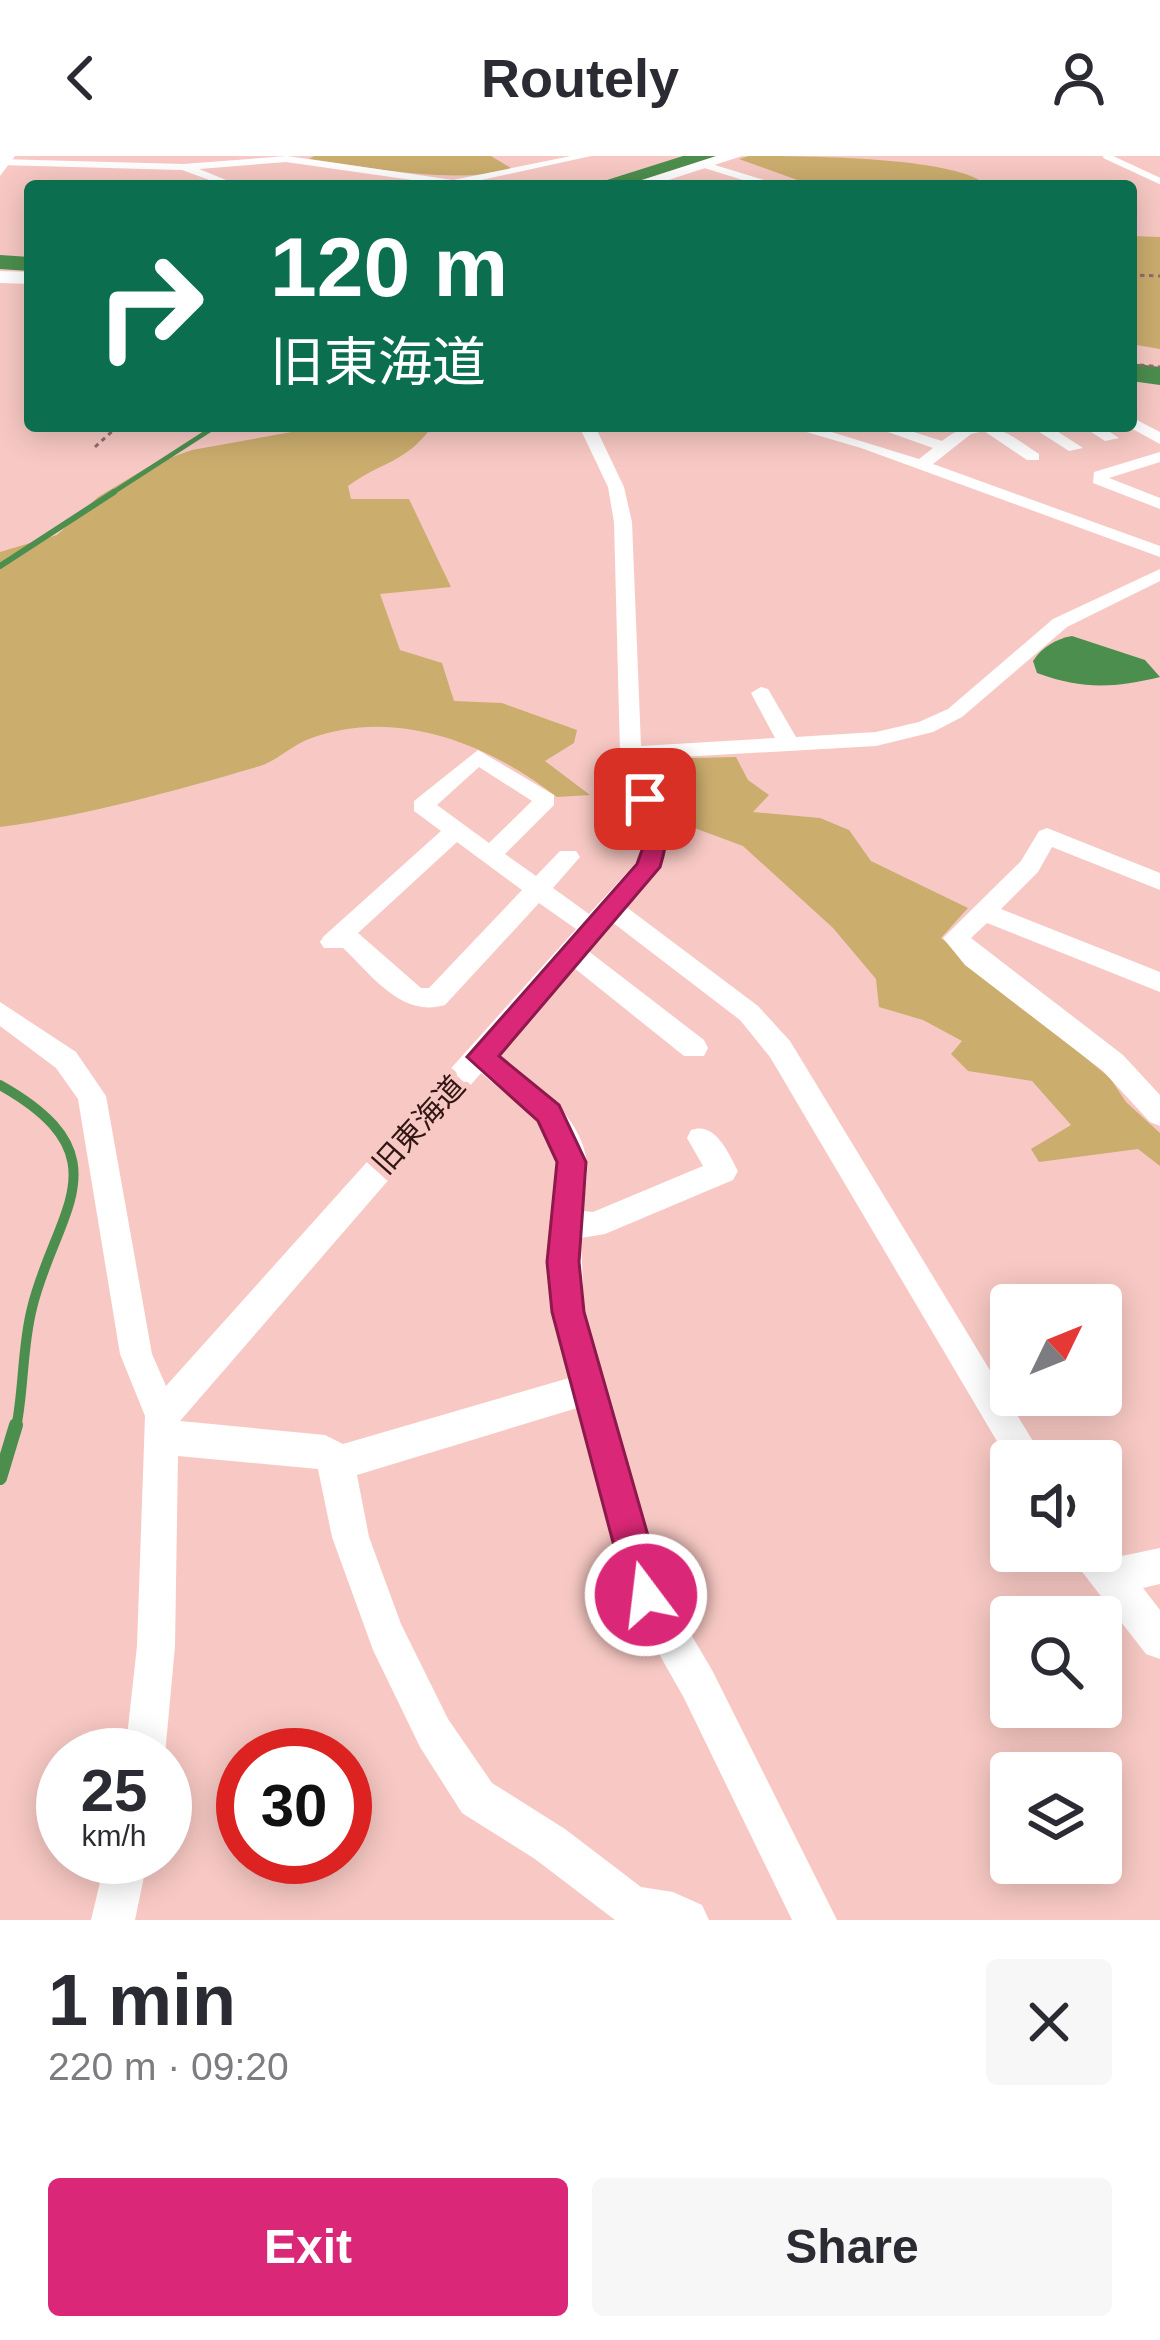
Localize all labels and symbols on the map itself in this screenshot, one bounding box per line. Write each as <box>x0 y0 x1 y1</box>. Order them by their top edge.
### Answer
pin <box>594 748 696 850</box>
street label: 旧東海道 <box>366 1069 471 1180</box>
north arrow <box>990 1284 1122 1416</box>
position arrow <box>583 1532 709 1658</box>
speed limit sign: 30 <box>216 1728 372 1884</box>

